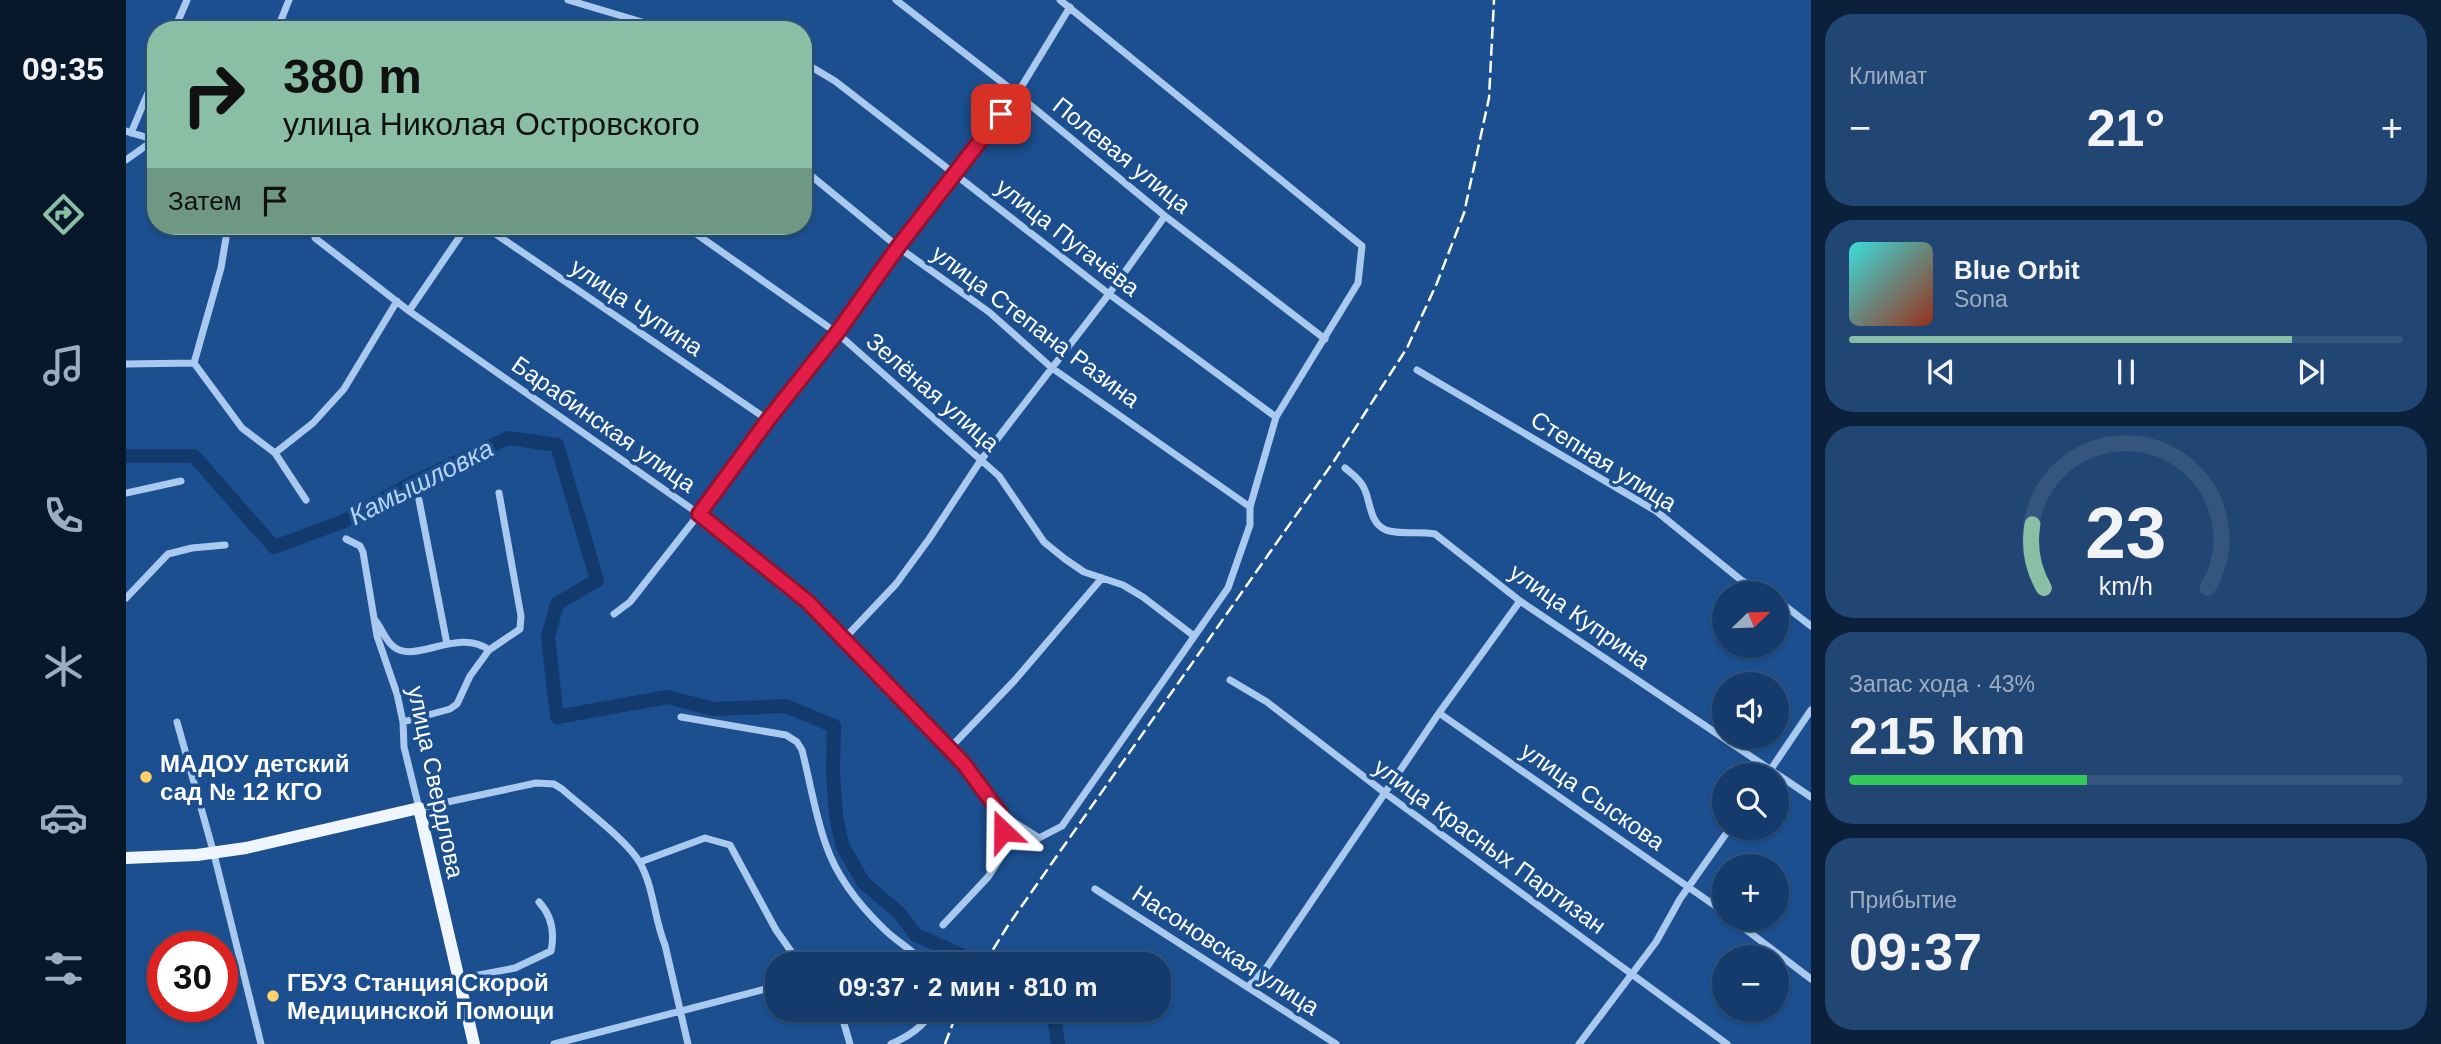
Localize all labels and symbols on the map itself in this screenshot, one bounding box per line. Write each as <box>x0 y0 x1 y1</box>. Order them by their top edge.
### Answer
pin <box>971 84 1031 144</box>
street label: Полевая улица <box>1048 91 1197 219</box>
street label: улица Пугачёва <box>991 173 1146 302</box>
street label: улица Степана Разина <box>927 239 1146 413</box>
street label: улица Чупина <box>566 253 709 362</box>
street label: Зелёная улица <box>861 327 1005 457</box>
street label: Барабинская улица <box>507 350 702 498</box>
street label: Степная улица <box>1526 405 1682 517</box>
water label: Камышловка <box>344 433 498 531</box>
street label: улица Куприна <box>1505 558 1656 675</box>
north arrow <box>1712 581 1788 658</box>
street label: улица Свердлова <box>402 683 470 881</box>
street label: улица Сыскова <box>1516 736 1671 856</box>
place label: МАДОУ детский сад № 12 КГО <box>160 750 350 805</box>
street label: улица Красных Партизан <box>1369 753 1611 939</box>
marker: МАДОУ детский сад № 12 КГО <box>138 769 154 785</box>
position arrow <box>966 794 1040 868</box>
street label: Насоновская улица <box>1127 879 1325 1021</box>
speed limit sign: 30 <box>147 931 238 1022</box>
place label: ГБУЗ Станция Скорой Медицинской Помощи <box>287 969 554 1024</box>
marker: ГБУЗ Станция Скорой Медицинской Помощи <box>265 988 281 1004</box>

